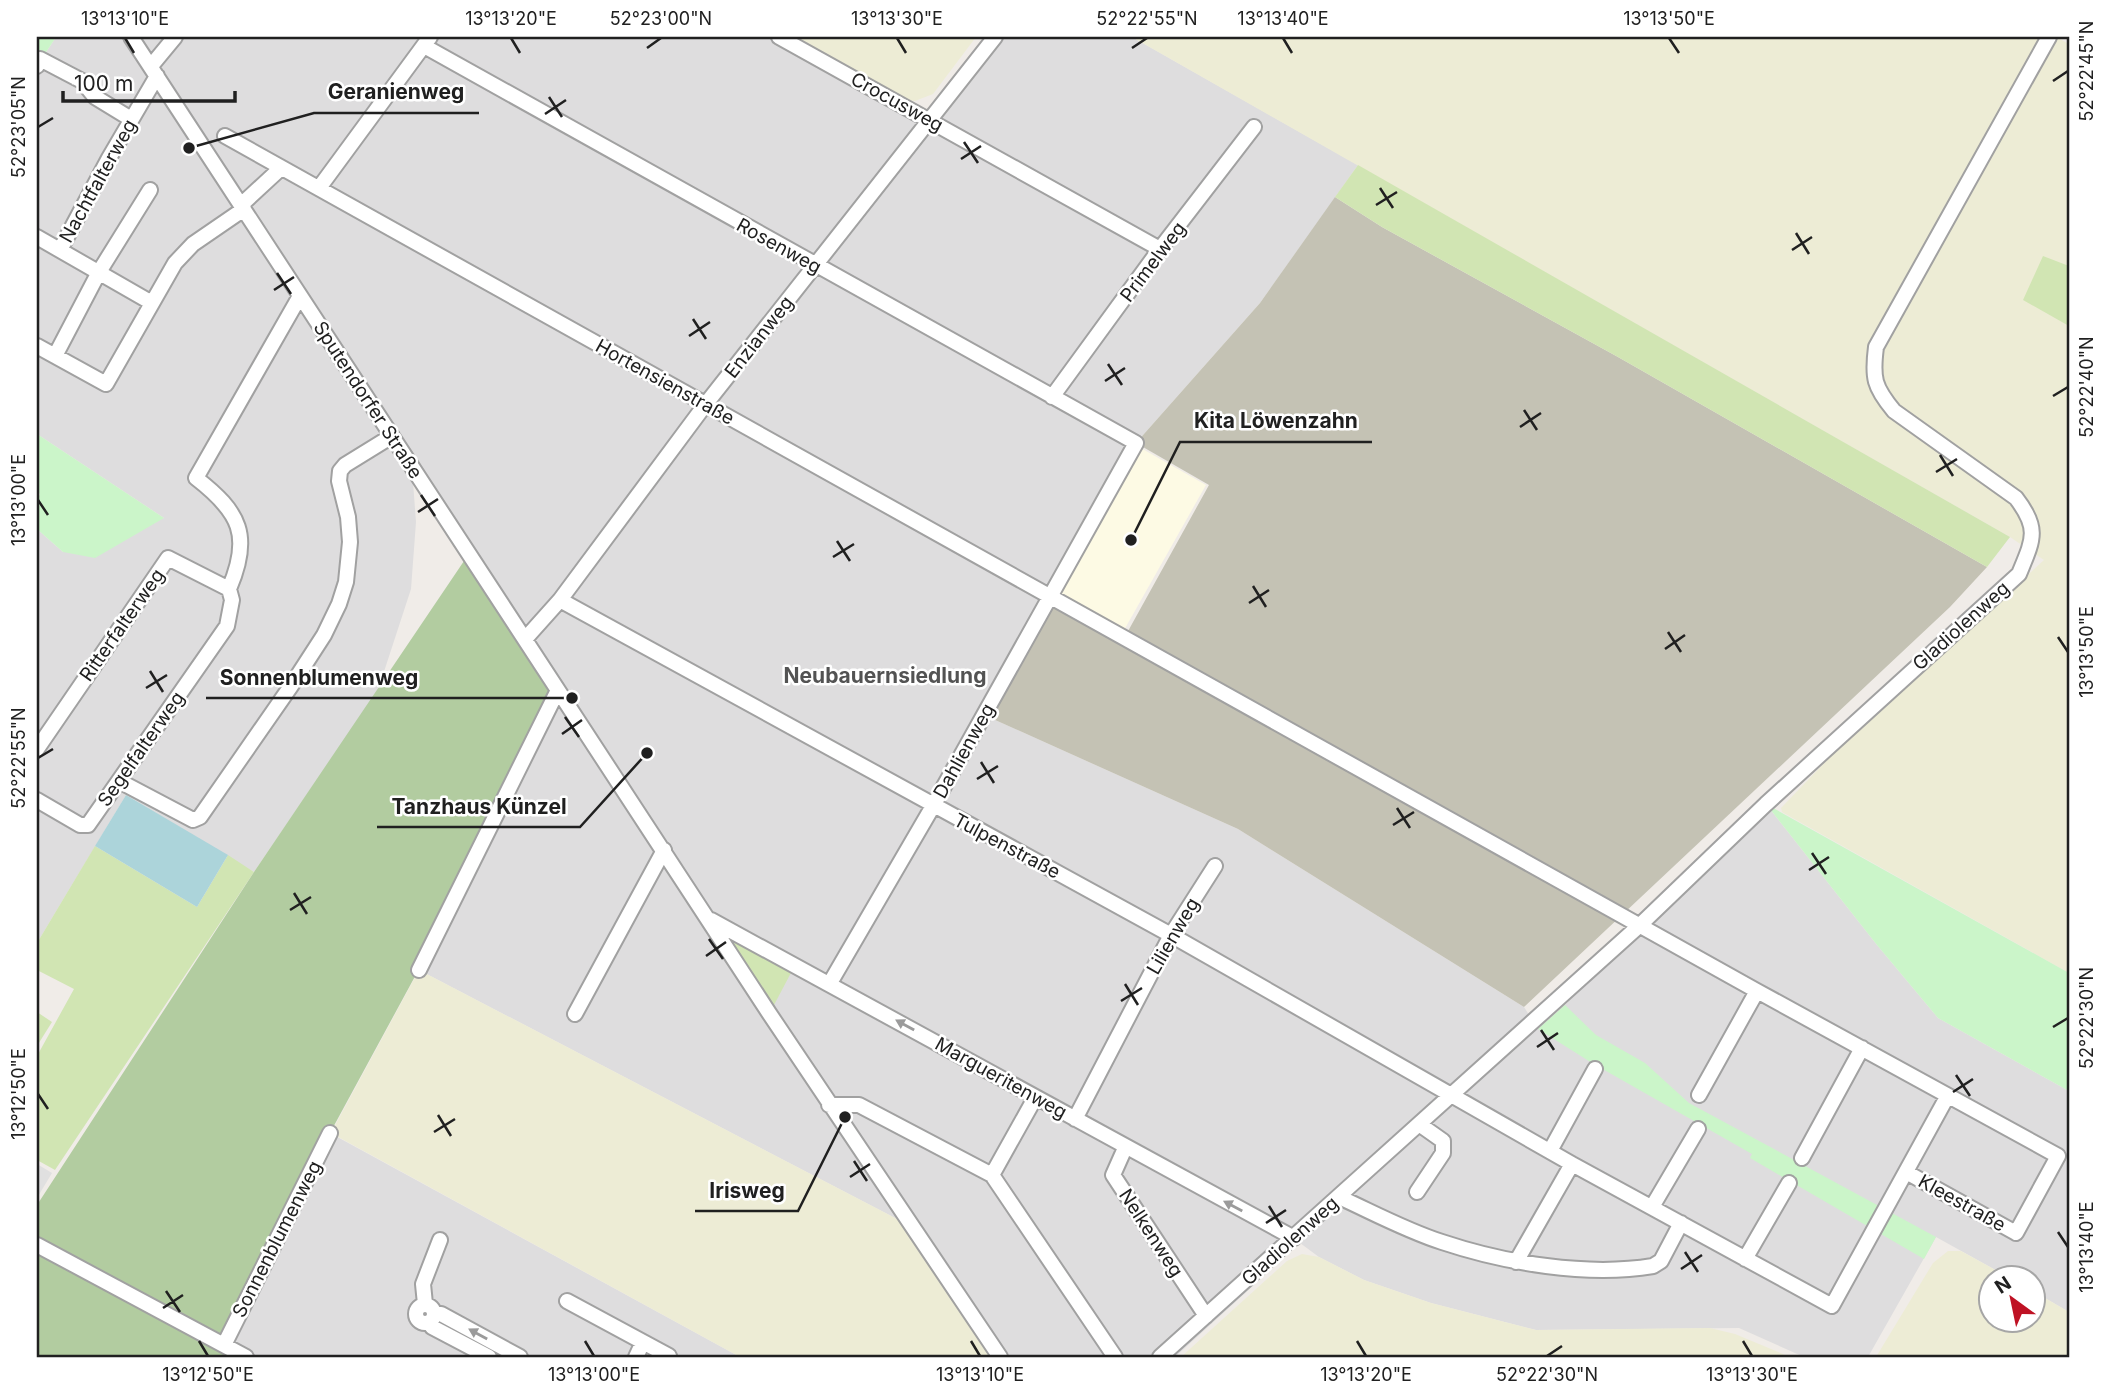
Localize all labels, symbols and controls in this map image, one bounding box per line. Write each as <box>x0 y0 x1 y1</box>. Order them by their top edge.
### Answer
text: 13°13'10"E <box>81 8 169 29</box>
text: 13°13'20"E <box>465 8 557 29</box>
text: 52°23'00"N <box>610 8 712 29</box>
text: 13°13'30"E <box>851 8 943 29</box>
text: 52°22'55"N <box>1096 8 1198 29</box>
text: 13°13'40"E <box>1237 8 1329 29</box>
text: 13°13'50"E <box>1623 8 1715 29</box>
text: 52°22'45"N <box>2076 21 2097 121</box>
scale bar <box>63 60 234 104</box>
street label: Crocusweg <box>847 67 947 137</box>
text: 100 m <box>74 71 133 96</box>
callout: Geranienweg <box>314 71 479 113</box>
text: 52°23'05"N <box>8 76 29 178</box>
text: Geranienweg <box>328 79 464 104</box>
street label: Nachtfalterweg <box>55 115 141 247</box>
street label: Rosenweg <box>732 213 826 279</box>
street label: Primelweg <box>1115 217 1191 307</box>
street label: Enzianweg <box>720 291 798 383</box>
street label: Sputendorfer Straße <box>309 317 427 483</box>
street label: Hortensienstraße <box>592 334 738 430</box>
text: 52°22'40"N <box>2076 336 2097 438</box>
callout: Kita Löwenzahn <box>1180 400 1372 442</box>
text: Kita Löwenzahn <box>1194 408 1358 433</box>
text: 13°13'00"E <box>8 454 29 546</box>
street label: Ritterfalterweg <box>75 564 169 686</box>
street label: Gladiolenweg <box>1908 577 2014 675</box>
text: 13°13'50"E <box>2076 606 2097 698</box>
callout: Sonnenblumenweg <box>206 656 432 698</box>
district label: Neubauernsiedlung <box>784 663 986 688</box>
text: Sonnenblumenweg <box>220 665 418 690</box>
street label: Segelfalterweg <box>93 687 189 811</box>
street label: Dahlienweg <box>928 699 1000 803</box>
text: 52°22'55"N <box>8 707 29 809</box>
callout: Tanzhaus Künzel <box>377 785 580 827</box>
text: Tanzhaus Künzel <box>391 794 567 819</box>
street label: Tulpenstraße <box>950 808 1064 884</box>
street label: Lilienweg <box>1142 894 1204 978</box>
text: 52°22'30"N <box>2076 967 2097 1069</box>
one-way arrow <box>896 1019 915 1031</box>
street label: Margueritenweg <box>931 1032 1071 1124</box>
text: 13°12'50"E <box>8 1048 29 1140</box>
street label: Sonnenblumenweg <box>228 1157 326 1321</box>
callout: Irisweg <box>695 1169 798 1211</box>
street label: Kleestraße <box>1914 1170 2010 1236</box>
text: Irisweg <box>709 1178 785 1203</box>
street label: Nelkenweg <box>1114 1185 1188 1281</box>
street label: Gladiolenweg <box>1237 1192 1343 1290</box>
one-way arrow <box>1224 1200 1243 1212</box>
text: 13°13'40"E <box>2076 1201 2097 1293</box>
north arrow <box>1976 1264 2046 1334</box>
text: N <box>1991 1272 2015 1299</box>
one-way arrow <box>468 1328 487 1340</box>
text: 13°12'50"E <box>162 1364 254 1385</box>
text: 13°13'00"E <box>548 1364 640 1385</box>
text: 13°13'10"E <box>936 1364 1024 1385</box>
text: 13°13'20"E <box>1320 1364 1412 1385</box>
text: 52°22'30"N <box>1496 1364 1598 1385</box>
text: 13°13'30"E <box>1706 1364 1798 1385</box>

